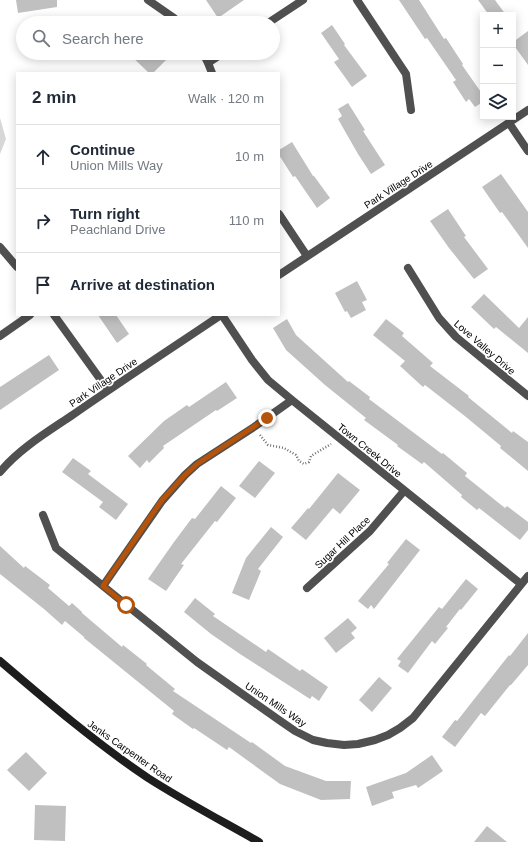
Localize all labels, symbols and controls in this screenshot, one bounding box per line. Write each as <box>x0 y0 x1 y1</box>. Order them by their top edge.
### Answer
map controls <box>480 12 516 120</box>
button: + <box>480 12 516 48</box>
search box <box>16 16 280 60</box>
icon: search <box>30 27 52 49</box>
text: Search here <box>62 30 144 47</box>
button: − <box>480 48 516 84</box>
button: layers <box>480 84 516 120</box>
text: 2 min <box>32 88 76 107</box>
text: Walk · 120 m <box>188 91 264 106</box>
text: Continue <box>70 141 135 158</box>
icon: ahead <box>32 146 54 168</box>
text: 10 m <box>235 149 264 164</box>
text: Union Mills Way <box>70 158 163 173</box>
street label: Park Village Drive <box>362 158 435 211</box>
text: Turn right <box>70 205 140 222</box>
icon: right <box>32 210 54 232</box>
text: 110 m <box>229 213 264 228</box>
text: Peachland Drive <box>70 222 165 237</box>
icon: arrive <box>32 274 54 296</box>
text: Arrive at destination <box>70 276 215 293</box>
street label: Love Valley Drive <box>452 318 518 377</box>
street label: Park Village Drive <box>67 355 140 409</box>
route end <box>258 409 276 427</box>
street label: Town Creek Drive <box>336 421 404 480</box>
street label: Sugar Hill Place <box>313 514 372 571</box>
route start <box>117 596 135 614</box>
street label: Union Mills Way <box>243 680 308 729</box>
street label: Jenks Carpenter Road <box>86 718 174 785</box>

